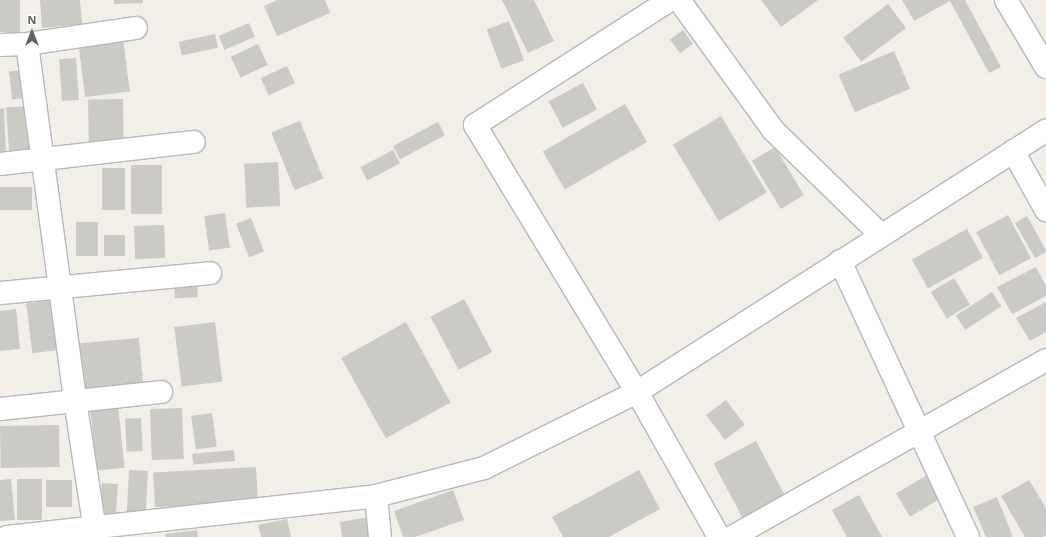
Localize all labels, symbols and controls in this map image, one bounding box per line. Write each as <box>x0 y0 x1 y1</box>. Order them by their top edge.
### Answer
north arrow <box>12 12 52 52</box>
text: N <box>28 12 36 27</box>

